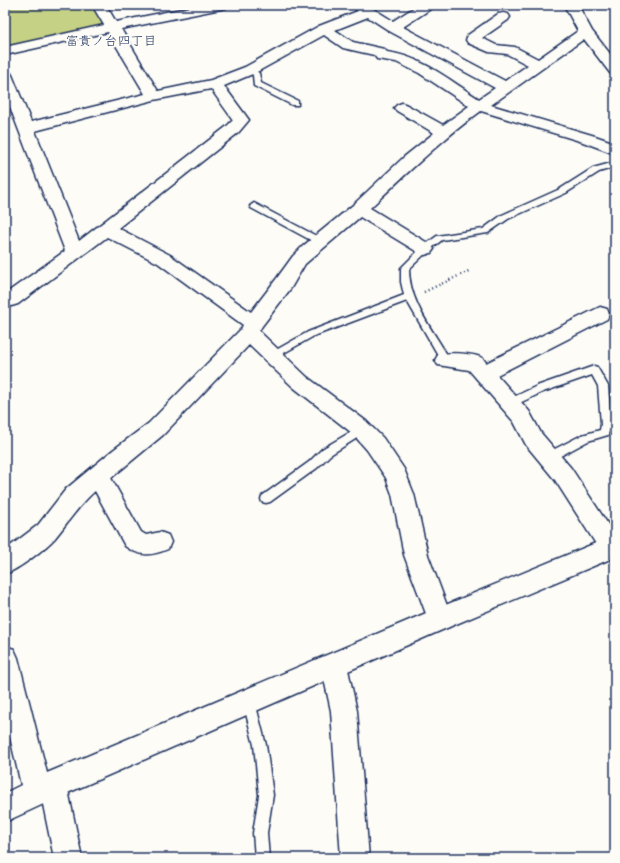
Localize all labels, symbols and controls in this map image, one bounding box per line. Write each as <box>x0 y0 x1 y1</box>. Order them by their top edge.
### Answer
district label: 富貴ノ台四丁目 <box>65 33 157 49</box>

